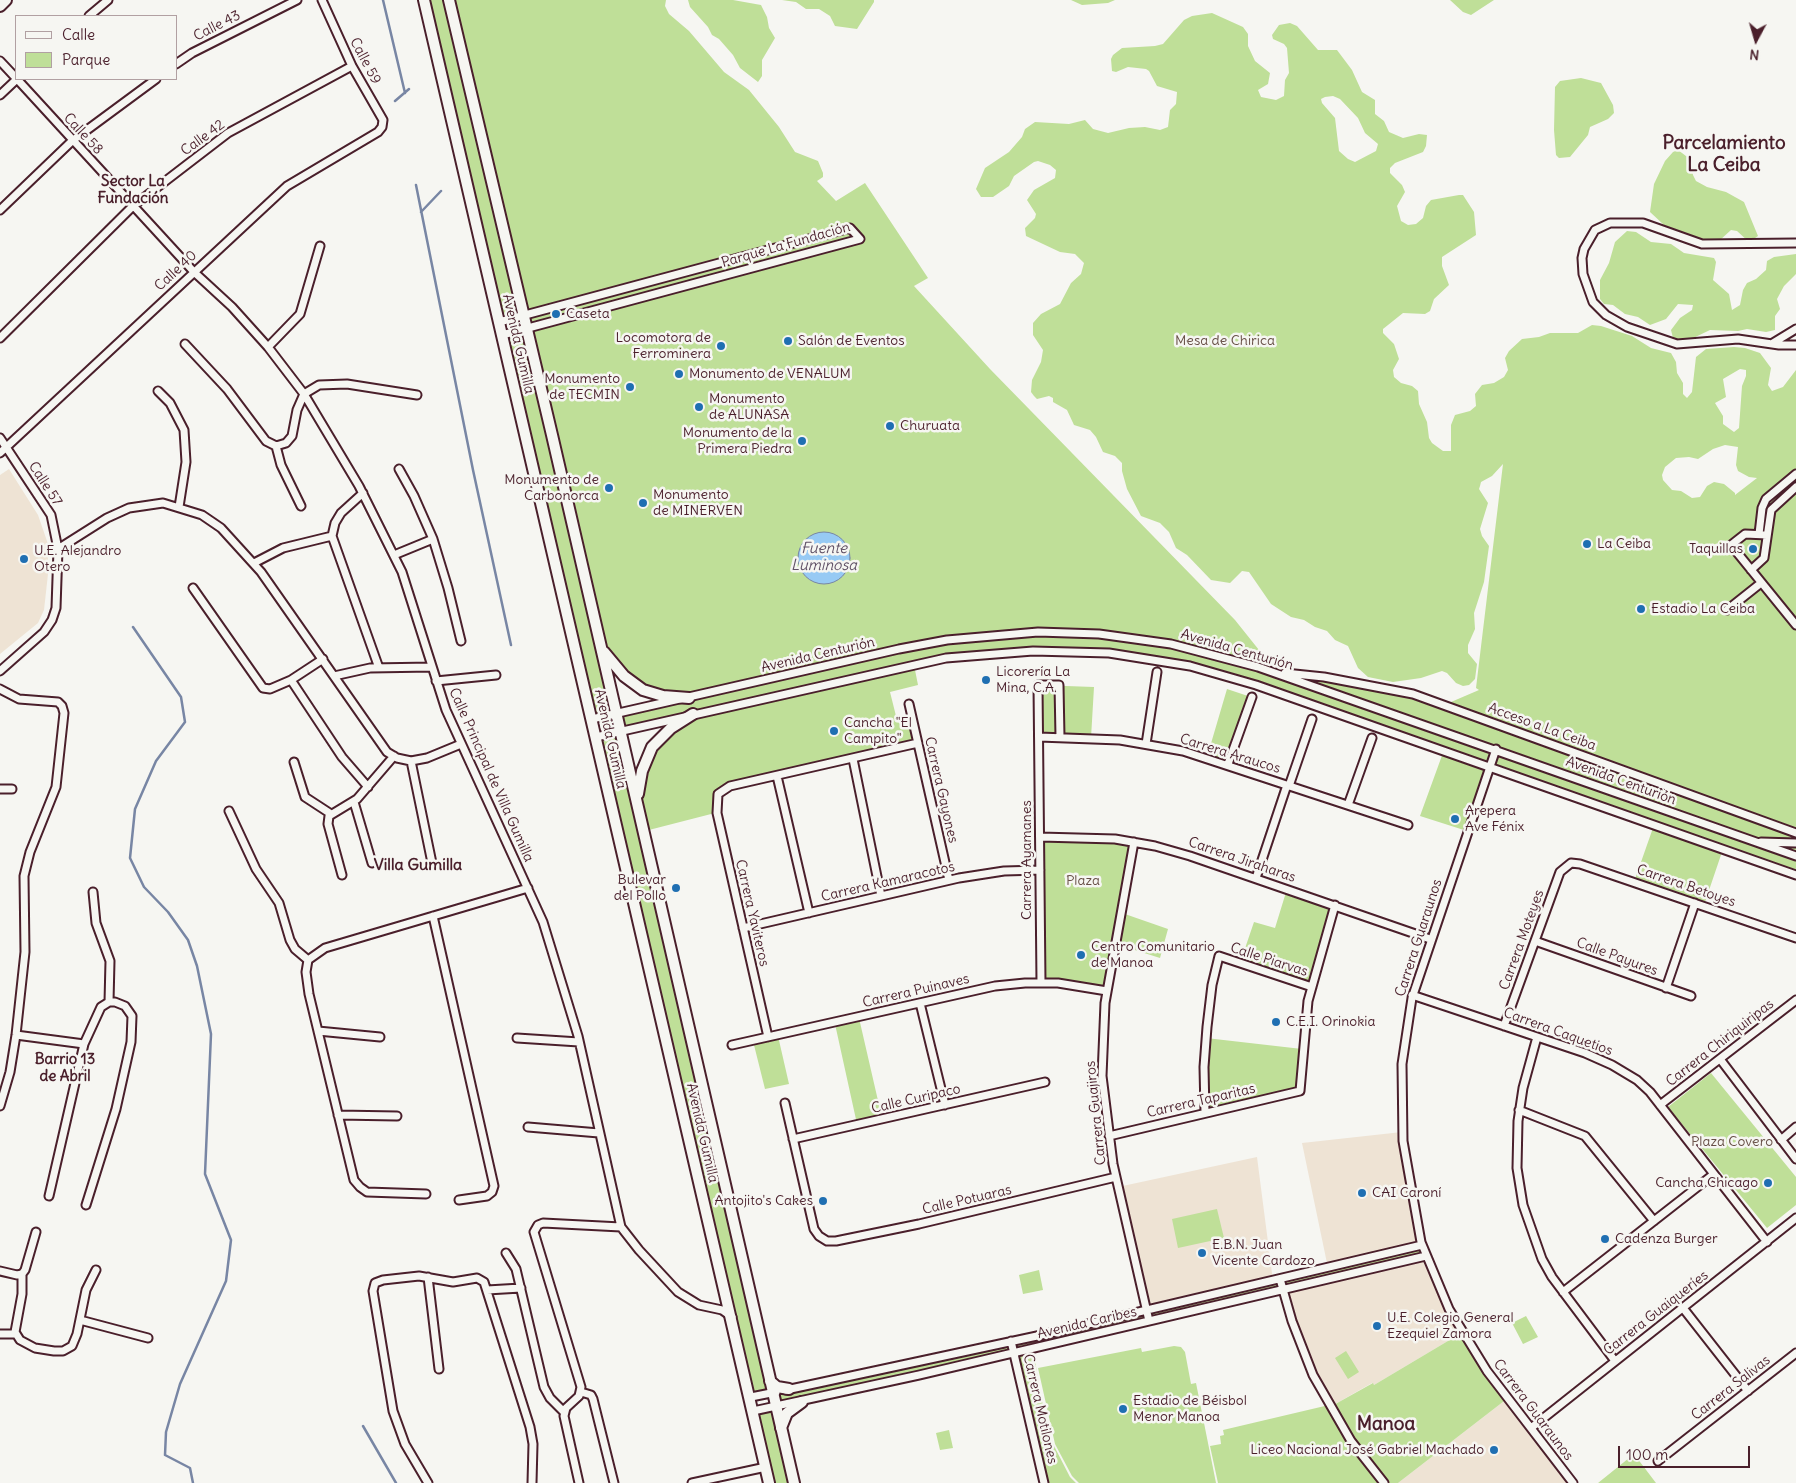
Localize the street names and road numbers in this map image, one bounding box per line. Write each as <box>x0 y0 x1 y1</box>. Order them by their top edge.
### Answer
street label: Calle 43 <box>191 7 243 45</box>
street label: Calle 59 <box>346 35 384 87</box>
street label: Calle 58 <box>60 110 106 158</box>
street label: Calle 42 <box>178 117 228 159</box>
street label: Parque La Fundación <box>720 219 852 271</box>
street label: Calle 40 <box>151 247 201 295</box>
street label: Avenida Gumilla <box>498 292 538 396</box>
street label: Calle 57 <box>25 459 65 509</box>
street label: Avenida Centurión <box>1179 626 1295 674</box>
street label: Avenida Centurión <box>760 634 876 676</box>
street label: Calle Principal de Villa Gumilla <box>445 685 537 865</box>
street label: Avenida Gumilla <box>590 687 630 791</box>
street label: Acceso a La Ceiba <box>1486 700 1598 754</box>
street label: Carrera Araucos <box>1178 731 1282 777</box>
street label: Carrera Gayones <box>921 735 961 845</box>
street label: Avenida Centurión <box>1564 753 1678 809</box>
street label: Carrera Ayamanes <box>1019 800 1035 920</box>
street label: Carrera Jiraharas <box>1186 834 1298 886</box>
street label: Carrera Yaviteros <box>732 858 772 968</box>
street label: Carrera Kamaracotos <box>820 858 956 906</box>
street label: Carrera Betoyes <box>1634 861 1738 911</box>
street label: Carrera Guaraunos <box>1392 877 1446 999</box>
street label: Carrera Moteyes <box>1496 888 1548 992</box>
street label: Calle Payures <box>1574 934 1660 980</box>
street label: Calle Piarvas <box>1228 940 1310 980</box>
street label: Carrera Puinaves <box>861 971 971 1011</box>
street label: Carrera Chiriquiripas <box>1663 996 1777 1090</box>
street label: Carrera Caquetios <box>1501 1004 1615 1060</box>
street label: Carrera Guajiros <box>1082 1060 1110 1166</box>
street label: Carrera Taparitas <box>1145 1080 1257 1122</box>
street label: Avenida Gumilla <box>682 1081 722 1185</box>
street label: Calle Curipaco <box>870 1081 962 1117</box>
street label: Calle Potuaras <box>921 1182 1013 1218</box>
street label: Carrera Guaiqueríes <box>1600 1267 1712 1359</box>
street label: Avenida Caribes <box>1036 1303 1138 1343</box>
street label: Carrera Motilones <box>1019 1352 1061 1466</box>
street label: Carrera Salivas <box>1688 1352 1774 1424</box>
street label: Carrera Guaraunos <box>1489 1356 1577 1464</box>

